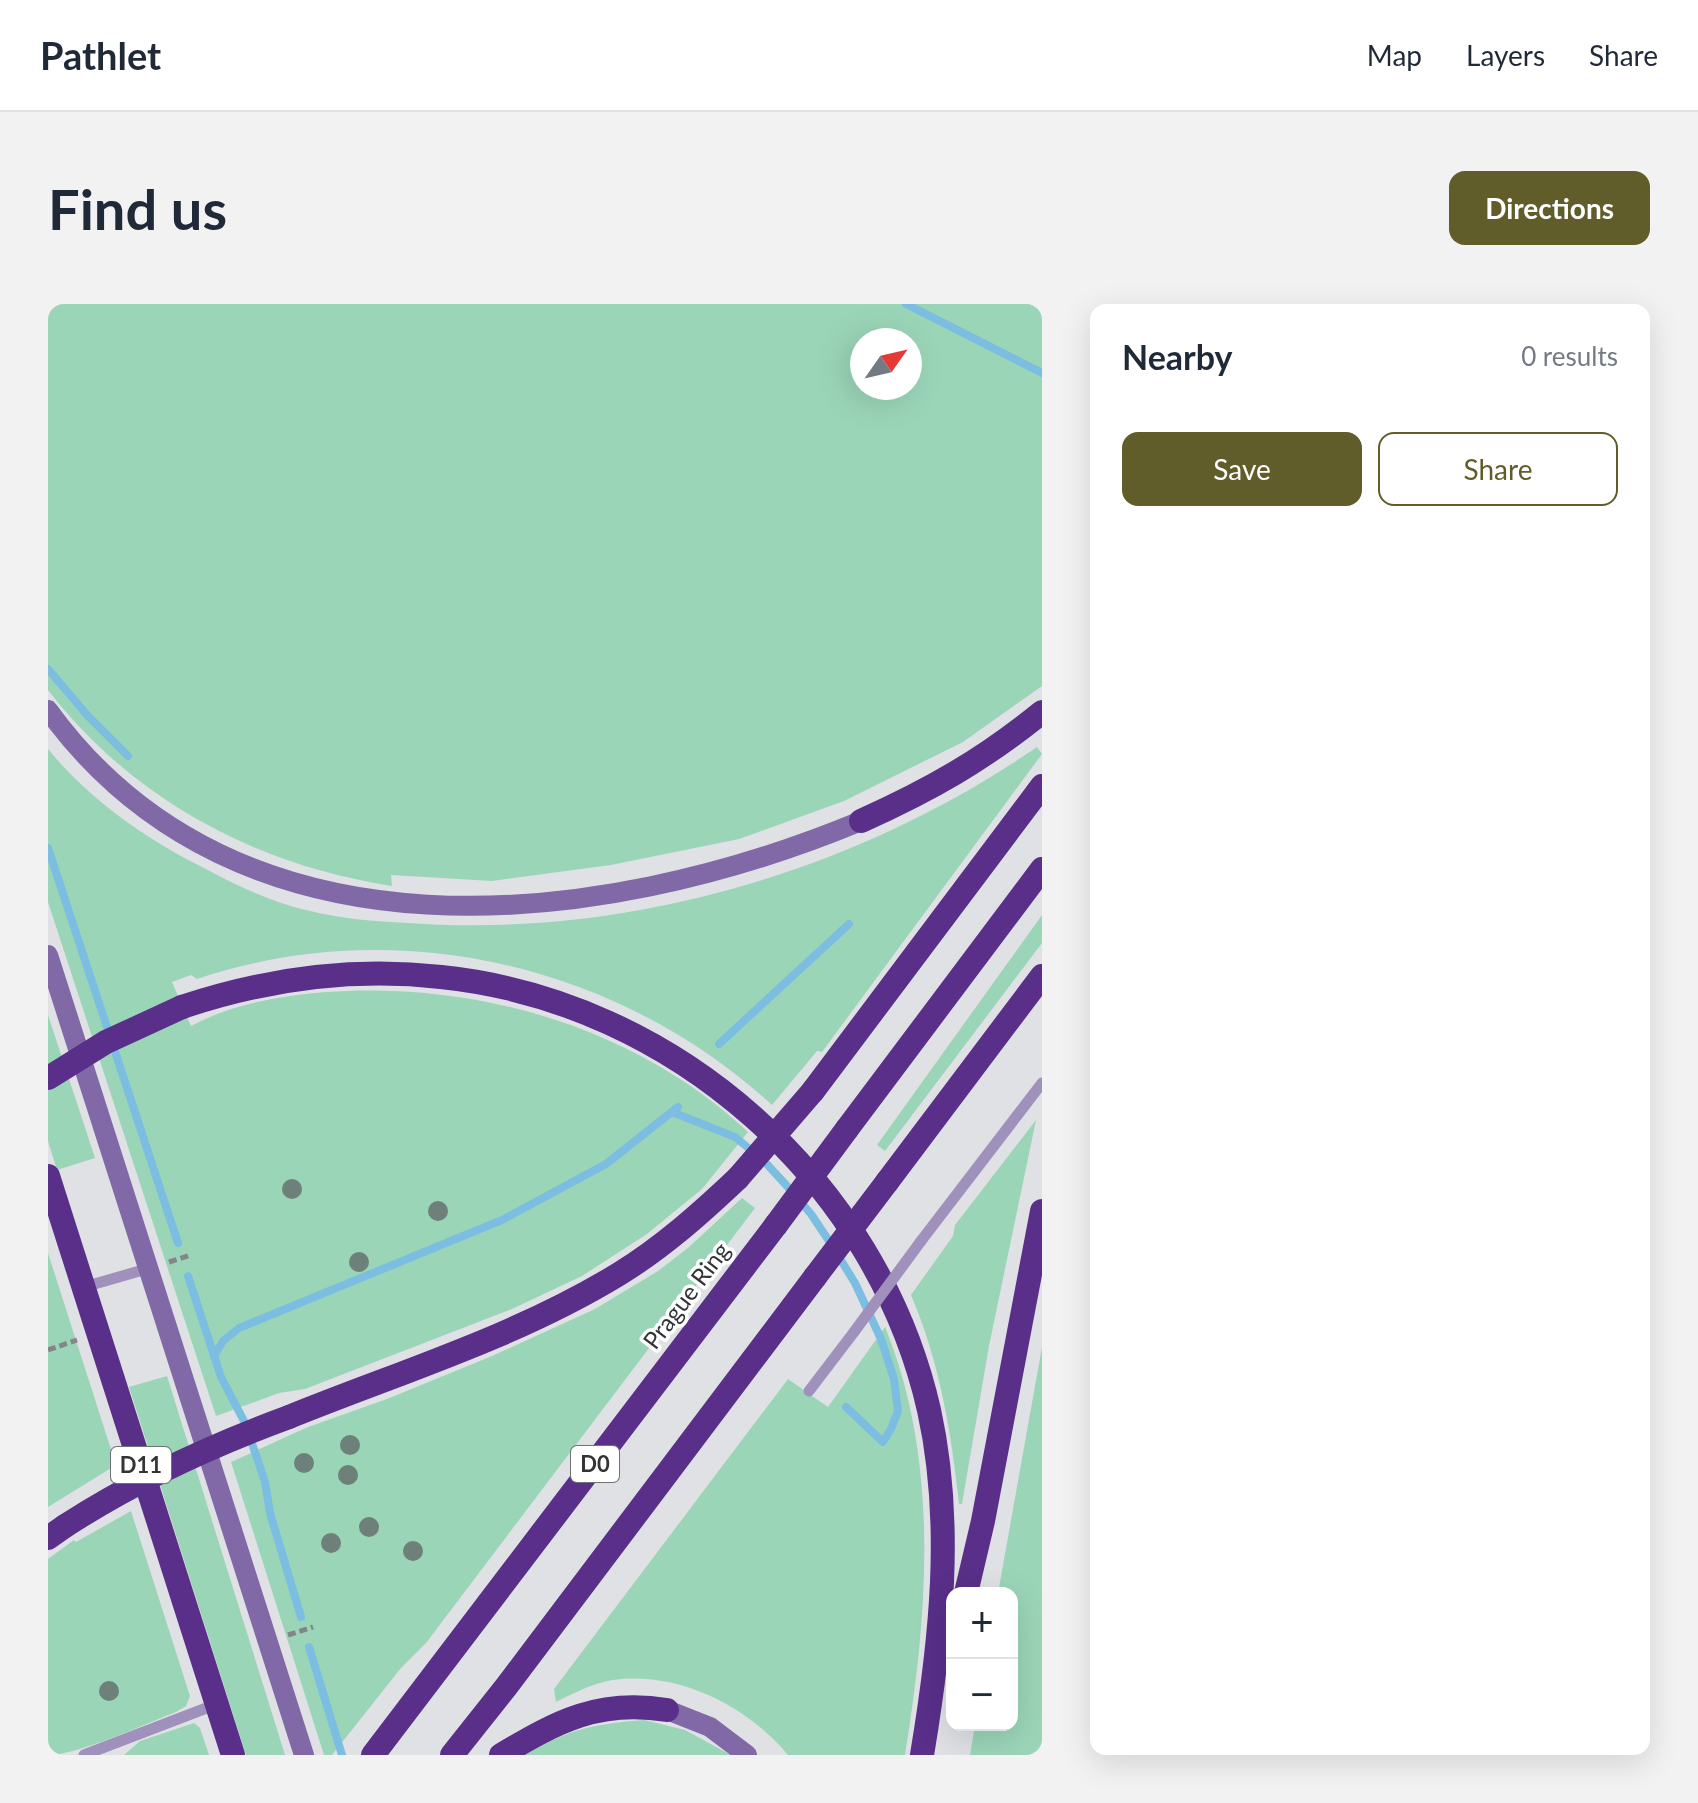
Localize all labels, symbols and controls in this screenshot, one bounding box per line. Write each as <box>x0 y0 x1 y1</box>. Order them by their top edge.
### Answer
text: Pathlet <box>40 32 161 78</box>
text: Map <box>1367 38 1422 72</box>
text: Layers <box>1466 38 1545 72</box>
text: Share <box>1589 38 1658 72</box>
button: Directions <box>1449 171 1650 245</box>
text: Find us <box>48 175 227 242</box>
north arrow <box>850 328 922 400</box>
text: Nearby <box>1122 336 1233 377</box>
text: 0 results <box>1521 340 1618 372</box>
button: Save <box>1122 432 1362 506</box>
button: Share <box>1378 432 1618 506</box>
street label: Prague Ring <box>636 1236 735 1354</box>
road number: D0 <box>571 1446 619 1482</box>
road number: D11 <box>111 1447 171 1483</box>
map controls <box>946 1587 1018 1731</box>
button: + <box>946 1587 1018 1659</box>
button: − <box>946 1659 1018 1731</box>

